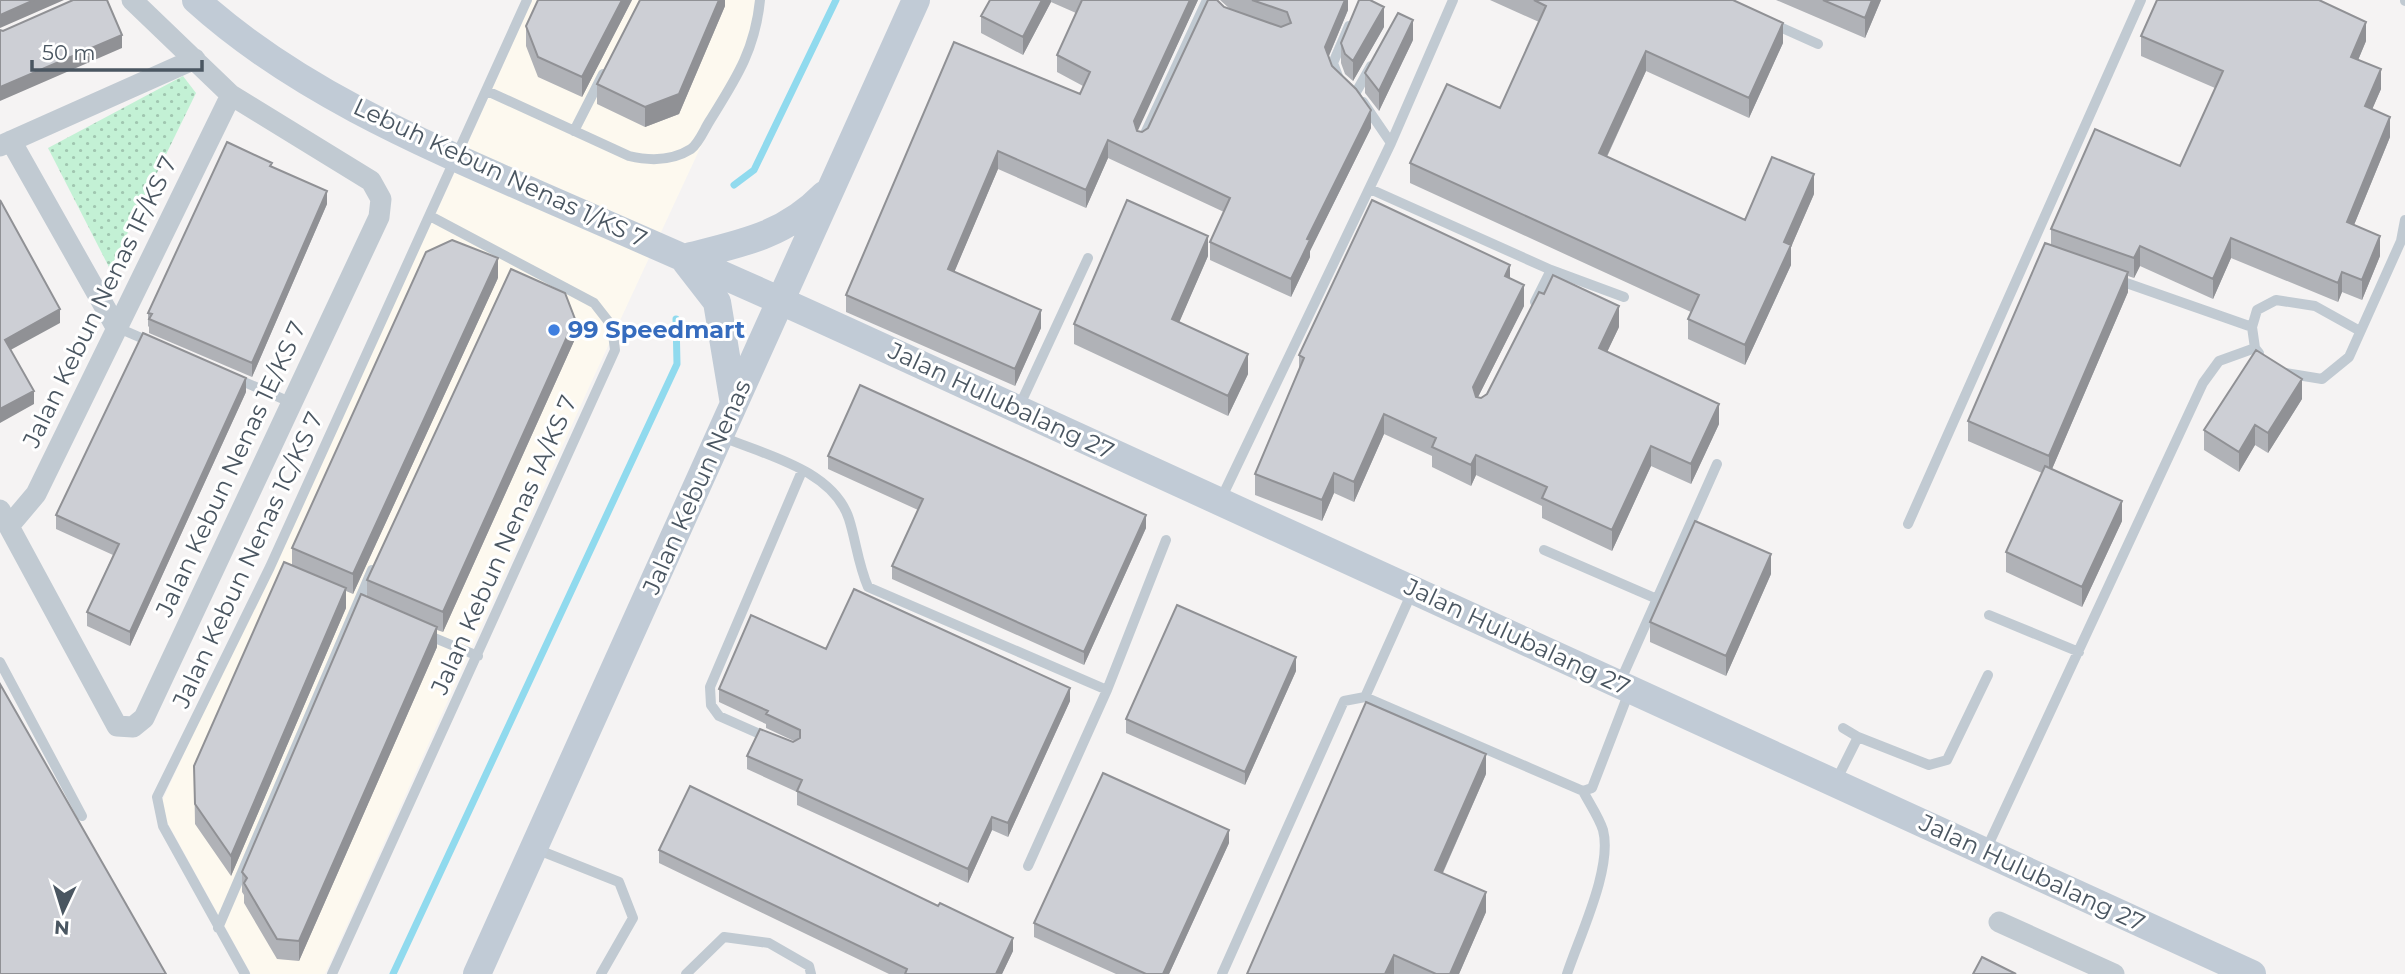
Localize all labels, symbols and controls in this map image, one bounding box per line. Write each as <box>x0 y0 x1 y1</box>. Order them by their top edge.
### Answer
scale bar <box>32 28 201 72</box>
text: 50 m <box>42 40 96 65</box>
street label: Lebuh Kebun Nenas 1/KS 7 <box>349 92 651 253</box>
street label: Jalan Kebun Nenas 1F/KS 7 <box>16 151 183 453</box>
place label: 99 Speedmart <box>568 315 746 344</box>
street label: Jalan Kebun Nenas 1E/KS 7 <box>149 317 312 622</box>
marker: 99 Speedmart <box>546 322 562 338</box>
street label: Jalan Hulubalang 27 <box>883 335 1118 465</box>
street label: Jalan Kebun Nenas <box>636 375 757 599</box>
street label: Jalan Kebun Nenas 1A/KS 7 <box>424 391 583 700</box>
street label: Jalan Kebun Nenas 1C/KS 7 <box>166 407 329 713</box>
street label: Jalan Hulubalang 27 <box>1399 571 1634 701</box>
street label: Jalan Hulubalang 27 <box>1914 807 2149 937</box>
north arrow <box>28 876 98 946</box>
text: N <box>53 915 70 939</box>

